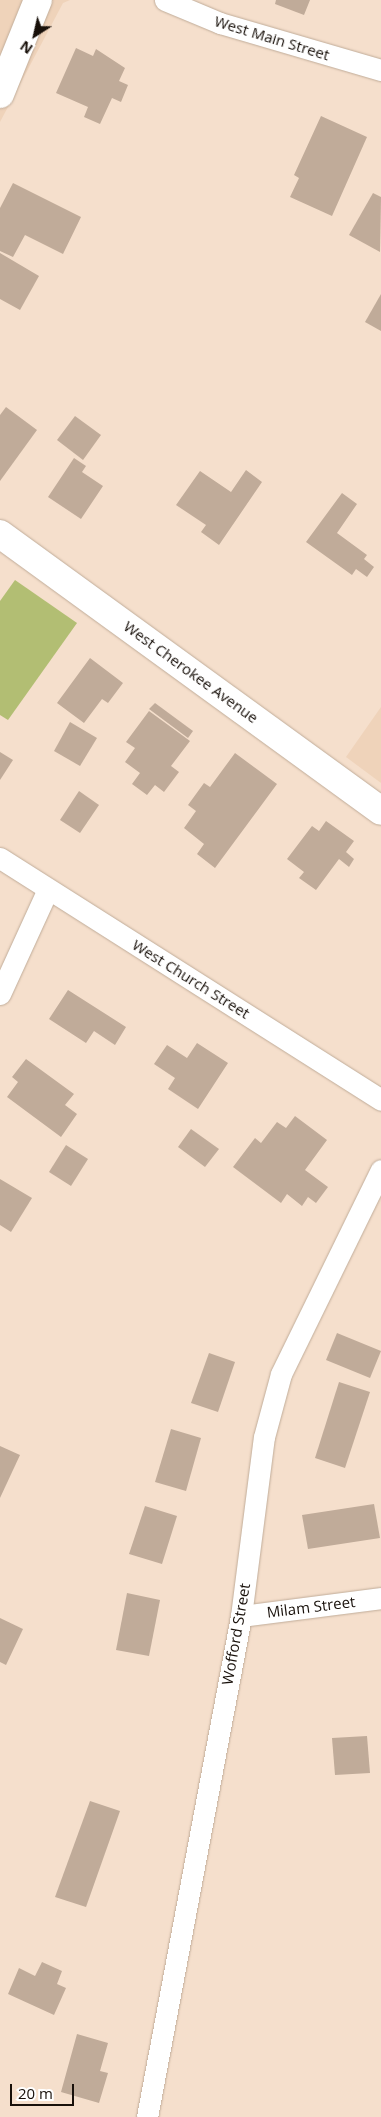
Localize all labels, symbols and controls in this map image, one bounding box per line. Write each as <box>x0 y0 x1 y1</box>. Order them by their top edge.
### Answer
north arrow <box>10 10 60 60</box>
street label: West Main Street <box>212 12 332 64</box>
text: N <box>16 37 36 59</box>
street label: West Cherokee Avenue <box>120 617 262 727</box>
street label: West Church Street <box>129 936 253 1022</box>
street label: Wofford Street <box>218 1582 254 1686</box>
street label: Milam Street <box>266 1593 356 1621</box>
scale bar <box>12 2074 76 2106</box>
text: 20 m <box>18 2083 53 2103</box>

